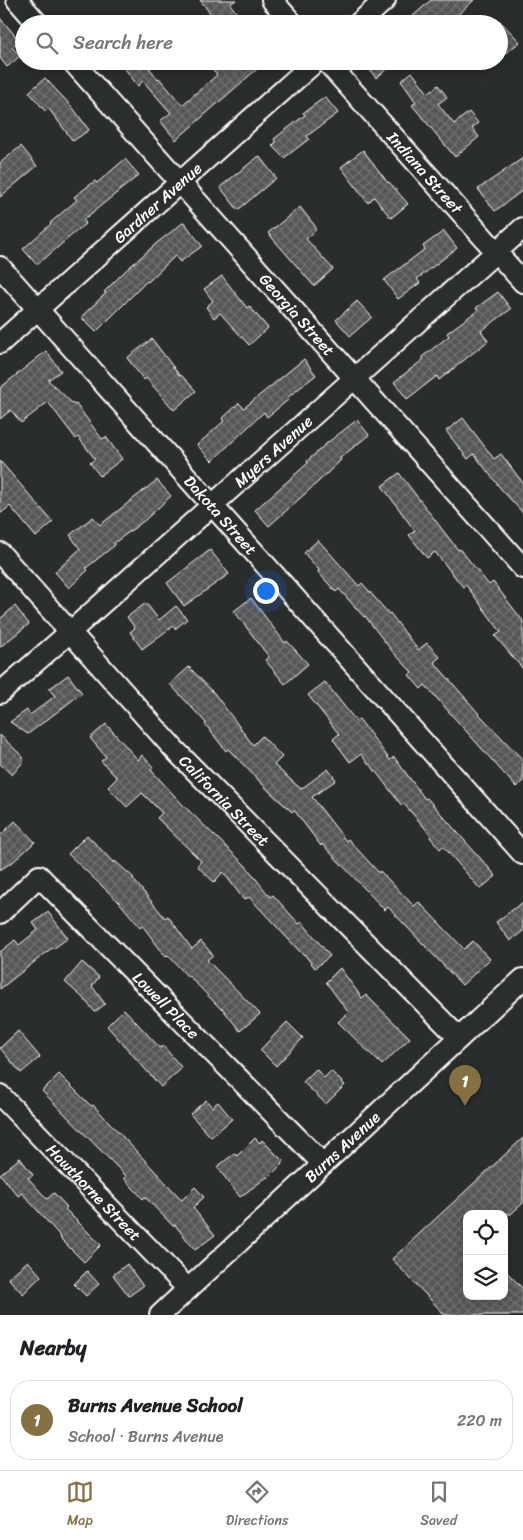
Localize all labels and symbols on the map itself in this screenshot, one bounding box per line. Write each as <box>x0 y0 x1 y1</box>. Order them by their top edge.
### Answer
street label: Indiana Street <box>379 124 470 221</box>
street label: Gardner Avenue <box>106 155 209 251</box>
street label: Georgia Street <box>252 266 342 363</box>
street label: Myers Avenue <box>227 408 320 495</box>
street label: Dakota Street <box>176 468 265 562</box>
your location <box>253 578 279 604</box>
street label: California Street <box>172 748 277 854</box>
street label: Lowell Place <box>125 964 207 1046</box>
pin: 1 <box>449 1065 481 1106</box>
street label: Burns Avenue <box>297 1104 388 1190</box>
street label: Hawthorne Street <box>39 1136 148 1248</box>

